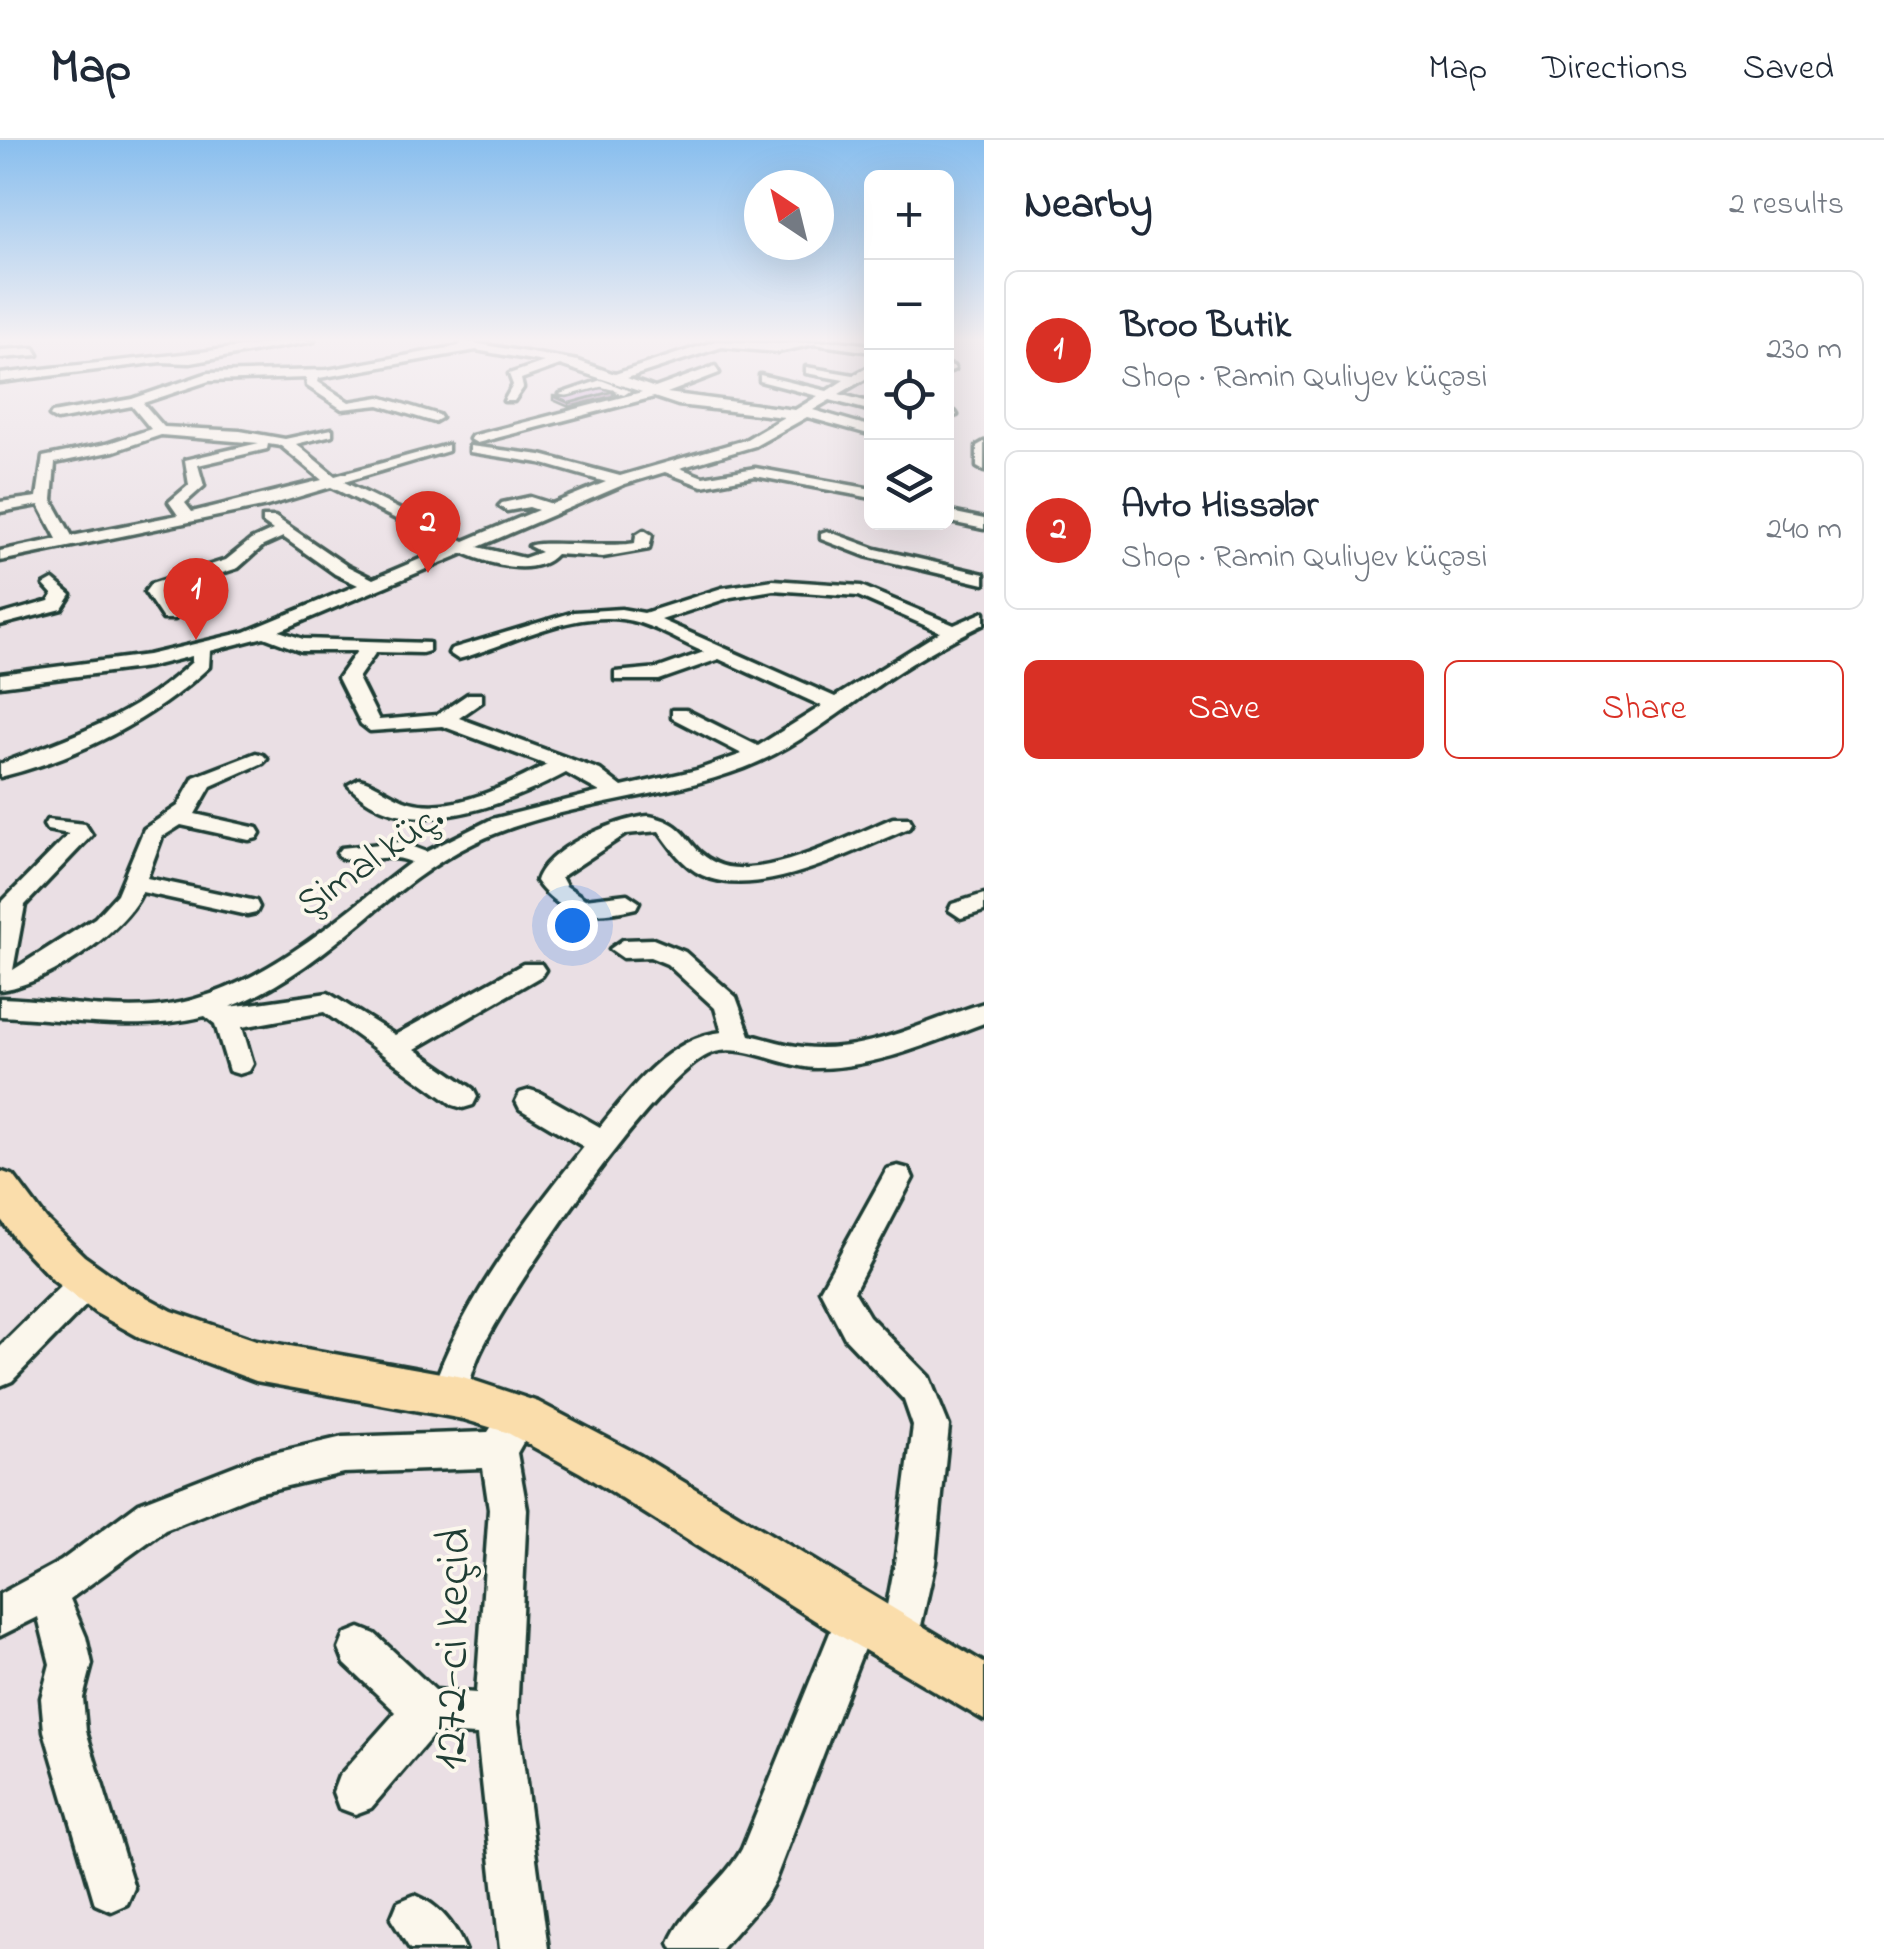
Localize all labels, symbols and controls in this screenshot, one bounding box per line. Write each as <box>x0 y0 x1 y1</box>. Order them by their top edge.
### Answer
text: Map <box>50 34 131 104</box>
text: Map <box>1428 44 1487 95</box>
text: Directions <box>1542 44 1688 95</box>
text: Saved <box>1743 44 1834 95</box>
north arrow <box>744 170 834 260</box>
map controls <box>864 170 954 530</box>
button: + <box>864 170 954 260</box>
text: Nearby <box>1024 175 1152 236</box>
text: 2 results <box>1729 182 1844 229</box>
button: − <box>864 260 954 350</box>
text: Broo Butik <box>1121 299 1291 355</box>
text: 1 <box>1053 327 1064 374</box>
text: 230 m <box>1766 327 1842 374</box>
button: locate <box>864 350 954 440</box>
text: Shop · Ramin Quliyev küçəsi <box>1121 355 1488 402</box>
button: layers <box>864 440 954 530</box>
text: Avto Hissələr <box>1121 479 1318 535</box>
pin: 2 <box>396 490 460 573</box>
text: 2 <box>1051 507 1066 554</box>
text: 240 m <box>1766 507 1842 554</box>
text: Shop · Ramin Quliyev küçəsi <box>1121 535 1488 582</box>
pin: 1 <box>164 558 228 640</box>
button: Save <box>1024 660 1424 759</box>
button: Share <box>1444 660 1844 759</box>
street label: Şimal küç. <box>285 790 457 934</box>
your location <box>547 900 598 951</box>
street label: 1272-ci keçid <box>417 1527 491 1771</box>

